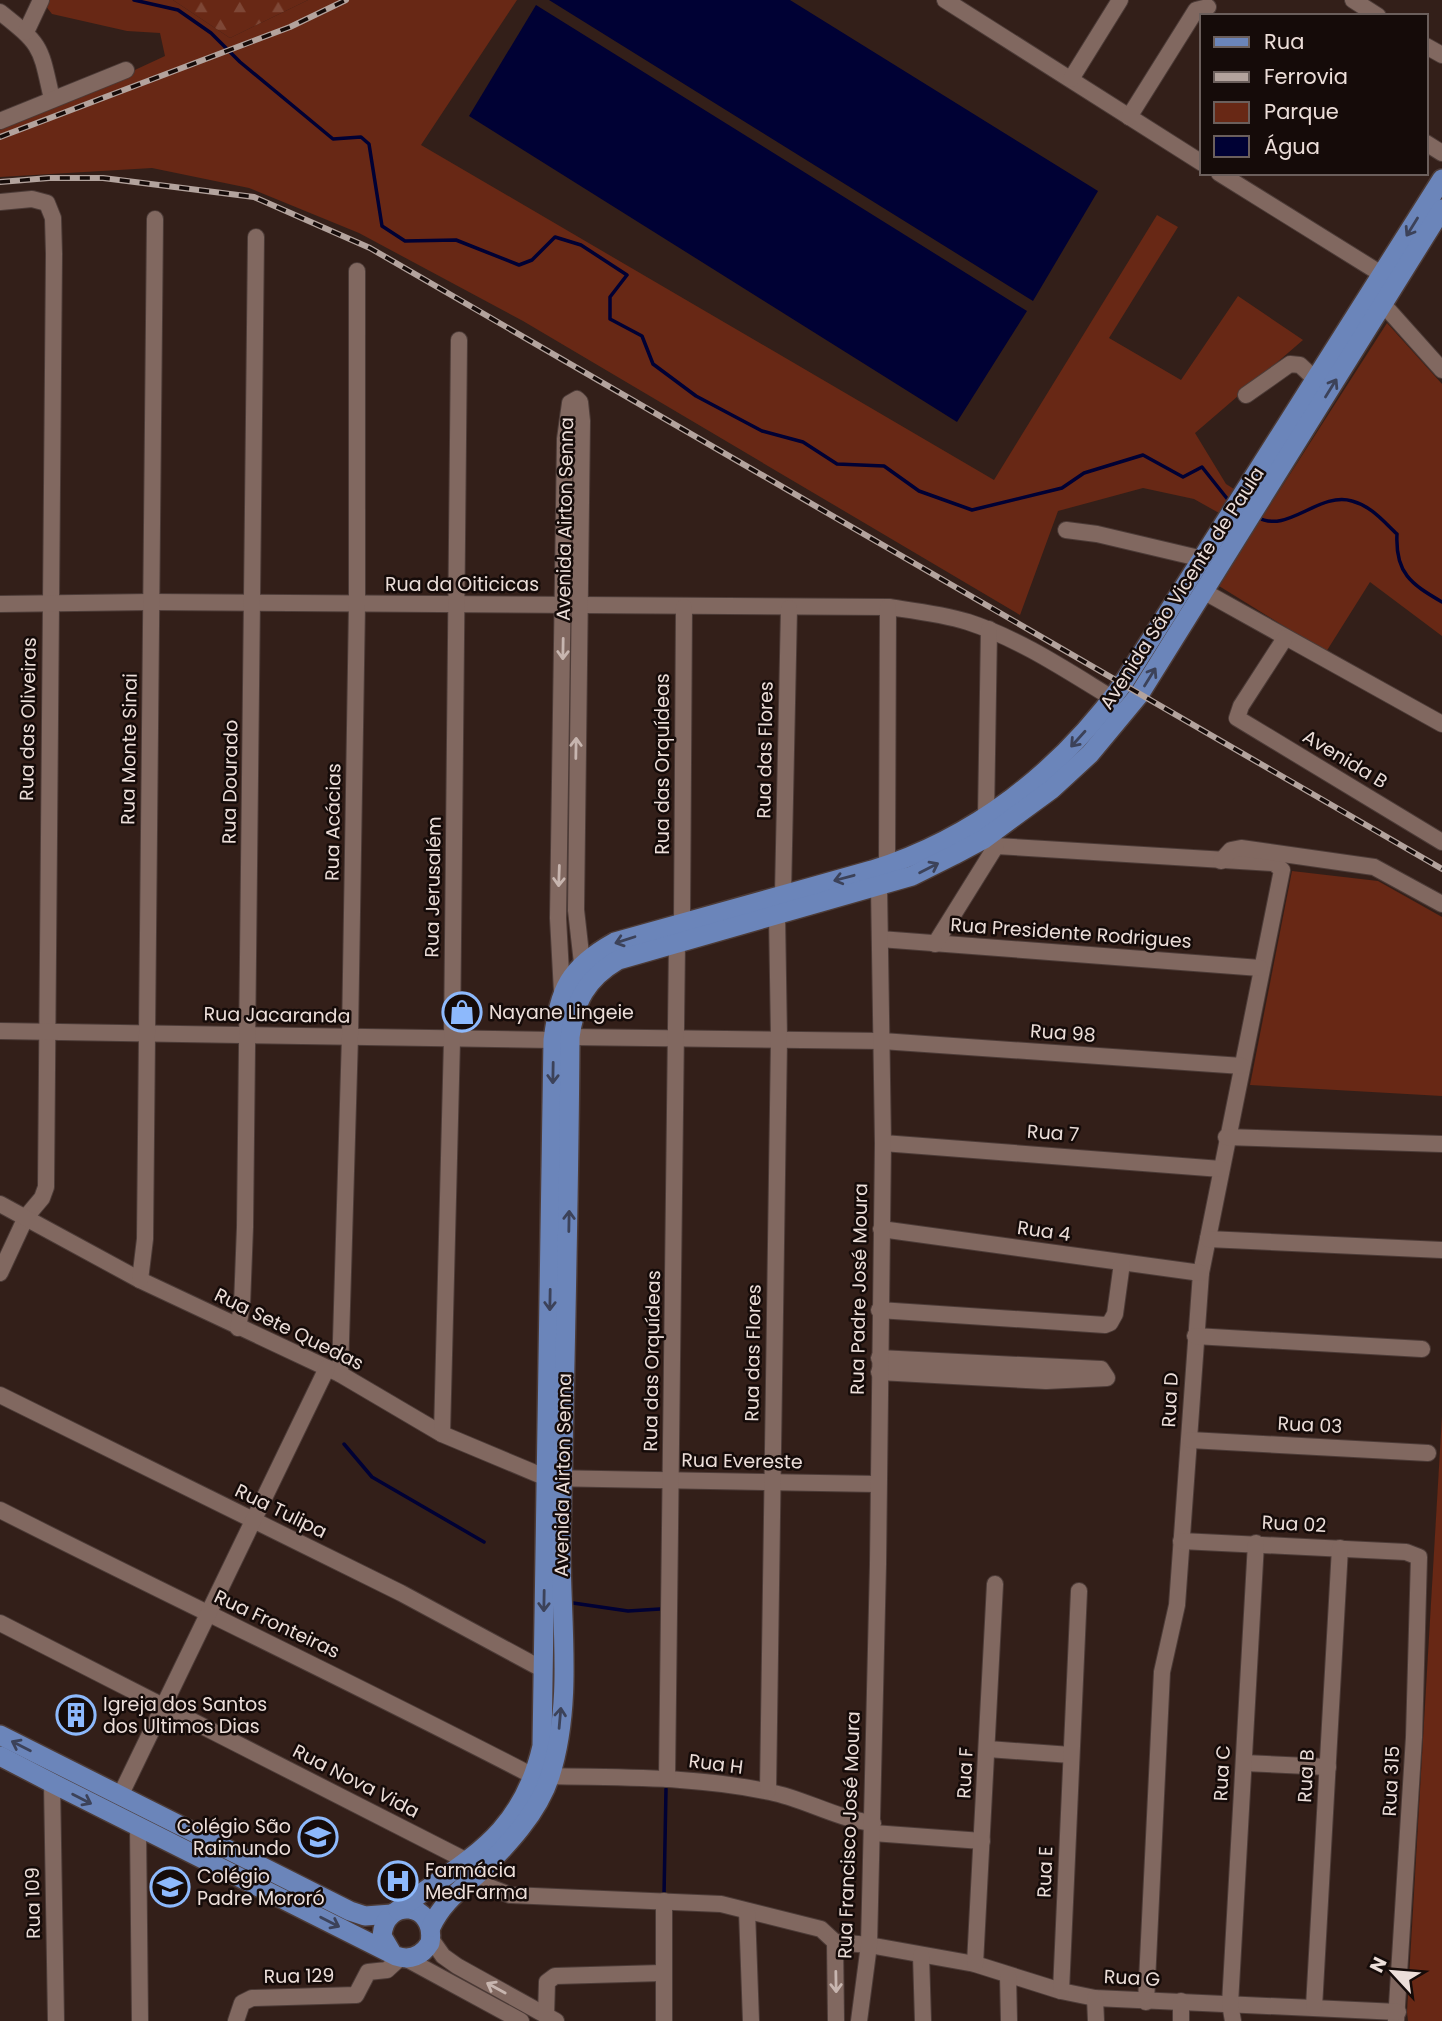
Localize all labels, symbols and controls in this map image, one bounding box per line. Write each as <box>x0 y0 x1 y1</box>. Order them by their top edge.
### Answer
legend <box>1200 14 1428 175</box>
text: Rua <box>1264 27 1304 56</box>
text: Ferrovia <box>1264 62 1348 91</box>
text: Parque <box>1264 97 1339 126</box>
text: Água <box>1264 132 1320 161</box>
one-way arrow <box>1405 217 1419 237</box>
one-way arrow <box>1323 379 1338 398</box>
street label: Avenida Airton Senna <box>550 417 580 621</box>
street label: Avenida São Vicente de Paula <box>1093 462 1271 714</box>
street label: Rua da Oiticicas <box>385 571 539 598</box>
street label: Rua das Oliveiras <box>13 637 43 801</box>
one-way arrow <box>556 637 570 660</box>
one-way arrow <box>1142 668 1157 687</box>
street label: Rua Monte Sinai <box>114 673 144 825</box>
street label: Rua das Orquídeas <box>649 673 676 855</box>
street label: Rua das Flores <box>750 681 780 819</box>
street label: Rua Dourado <box>215 720 245 844</box>
street label: Avenida B <box>1298 723 1392 795</box>
one-way arrow <box>1070 730 1086 748</box>
one-way arrow <box>570 737 583 760</box>
street label: Rua Acácias <box>318 763 348 881</box>
street label: Rua Jerusalém <box>418 816 448 958</box>
one-way arrow <box>918 861 939 874</box>
one-way arrow <box>552 865 565 888</box>
one-way arrow <box>833 872 855 885</box>
street label: Rua Presidente Rodrigues <box>950 911 1192 955</box>
one-way arrow <box>614 934 636 947</box>
shop icon: Nayane Lingeie <box>441 991 483 1033</box>
place label: Nayane Lingeie <box>489 999 634 1026</box>
street label: Rua Jacaranda <box>203 1000 351 1030</box>
street label: Rua 98 <box>1029 1017 1097 1049</box>
one-way arrow <box>546 1061 559 1084</box>
street label: Rua 7 <box>1026 1118 1080 1148</box>
street label: Rua Padre José Moura <box>844 1183 874 1395</box>
one-way arrow <box>562 1210 575 1233</box>
street label: Rua 4 <box>1016 1214 1072 1248</box>
street label: Rua das Orquídeas <box>637 1270 667 1452</box>
street label: Rua Sete Quedas <box>210 1281 368 1377</box>
street label: Rua das Flores <box>738 1284 768 1422</box>
one-way arrow <box>544 1288 557 1311</box>
street label: Rua D <box>1155 1372 1185 1428</box>
street label: Avenida Airton Senna <box>548 1373 578 1577</box>
street label: Rua 03 <box>1277 1410 1343 1440</box>
street label: Rua Evereste <box>681 1446 803 1476</box>
street label: Rua Tulipa <box>231 1477 331 1545</box>
street label: Rua 02 <box>1261 1509 1327 1539</box>
street label: Rua Fronteiras <box>210 1583 344 1665</box>
one-way arrow <box>537 1589 550 1612</box>
place label: Igreja dos Santos dos Ultimos Dias <box>103 1691 267 1740</box>
building icon: Igreja dos Santos dos Ultimos Dias <box>55 1694 97 1736</box>
one-way arrow <box>554 1707 567 1730</box>
street label: Rua Francisco José Moura <box>831 1711 867 1959</box>
street label: Rua Nova Vida <box>288 1737 424 1825</box>
one-way arrow <box>11 1739 32 1752</box>
street label: Rua C <box>1207 1744 1237 1802</box>
street label: Rua 315 <box>1376 1745 1406 1817</box>
street label: Rua H <box>687 1747 745 1781</box>
street label: Rua F <box>950 1747 980 1799</box>
street label: Rua B <box>1291 1749 1321 1803</box>
one-way arrow <box>71 1792 92 1806</box>
place label: Colégio São Raimundo <box>177 1813 291 1862</box>
school or university icon: Colégio São Raimundo <box>297 1816 339 1858</box>
street label: Rua E <box>1031 1846 1059 1898</box>
place label: Farmácia MedFarma <box>425 1857 528 1906</box>
hospital icon: Farmácia MedFarma <box>377 1860 419 1902</box>
place label: Colégio Padre Mororó <box>197 1863 325 1912</box>
school or university icon: Colégio Padre Mororó <box>149 1866 191 1908</box>
street label: Rua 109 <box>19 1867 47 1939</box>
one-way arrow <box>319 1915 340 1929</box>
north arrow <box>1358 1937 1428 2007</box>
text: N <box>1363 1952 1393 1977</box>
street label: Rua 129 <box>263 1962 335 1990</box>
street label: Rua G <box>1103 1963 1161 1993</box>
one-way arrow <box>829 1970 842 1993</box>
one-way arrow <box>487 1981 507 1995</box>

